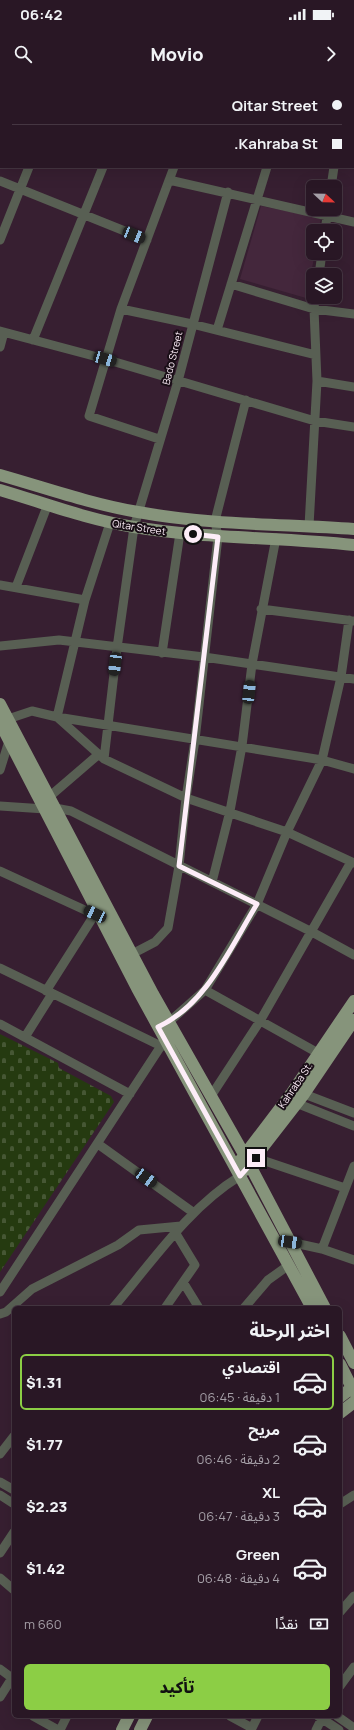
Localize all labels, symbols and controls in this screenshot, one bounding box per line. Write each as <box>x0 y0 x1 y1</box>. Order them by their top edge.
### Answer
text: 06:42 <box>20 4 62 25</box>
text: Movio <box>150 42 204 66</box>
icon: search <box>12 43 34 65</box>
icon: forward <box>320 43 342 65</box>
text: Qitar Street <box>232 95 318 116</box>
text: Kahraba St. <box>234 133 318 154</box>
north arrow <box>306 180 342 216</box>
map controls <box>306 180 342 304</box>
button: locate <box>306 224 342 260</box>
car <box>121 225 147 245</box>
button: layers <box>306 268 342 304</box>
street label: Bado Street <box>159 330 185 386</box>
car <box>92 350 118 368</box>
street label: Qitar Street <box>111 516 167 538</box>
route start <box>184 525 202 543</box>
car <box>108 651 122 677</box>
car <box>242 679 256 705</box>
car <box>82 903 108 925</box>
street label: Kahraba St. <box>274 1059 316 1111</box>
route end <box>247 1149 265 1167</box>
car <box>133 1166 159 1190</box>
car <box>277 1234 303 1250</box>
text: اختر الرحلة <box>250 1318 330 1342</box>
text: اقتصادي <box>222 1357 280 1378</box>
icon: car <box>292 1364 328 1400</box>
text: $1.31 <box>26 1372 62 1393</box>
text: 1 دقيقة · 06:45 <box>200 1388 280 1406</box>
text: مريح <box>248 1419 280 1440</box>
icon: car <box>292 1426 328 1462</box>
text: $1.77 <box>26 1434 63 1455</box>
text: 2 دقيقة · 06:46 <box>197 1450 280 1468</box>
text: XL <box>262 1482 280 1503</box>
icon: car <box>292 1488 328 1524</box>
text: $2.23 <box>26 1496 67 1517</box>
text: 3 دقيقة · 06:47 <box>198 1507 280 1525</box>
text: Green <box>236 1544 280 1565</box>
icon: car <box>292 1550 328 1586</box>
text: $1.42 <box>26 1558 65 1579</box>
text: 4 دقيقة · 06:48 <box>197 1569 280 1587</box>
text: نقدًا <box>275 1613 298 1634</box>
icon: cash <box>308 1613 330 1635</box>
text: 660 m <box>24 1615 62 1633</box>
button: تأكيد <box>24 1664 330 1710</box>

